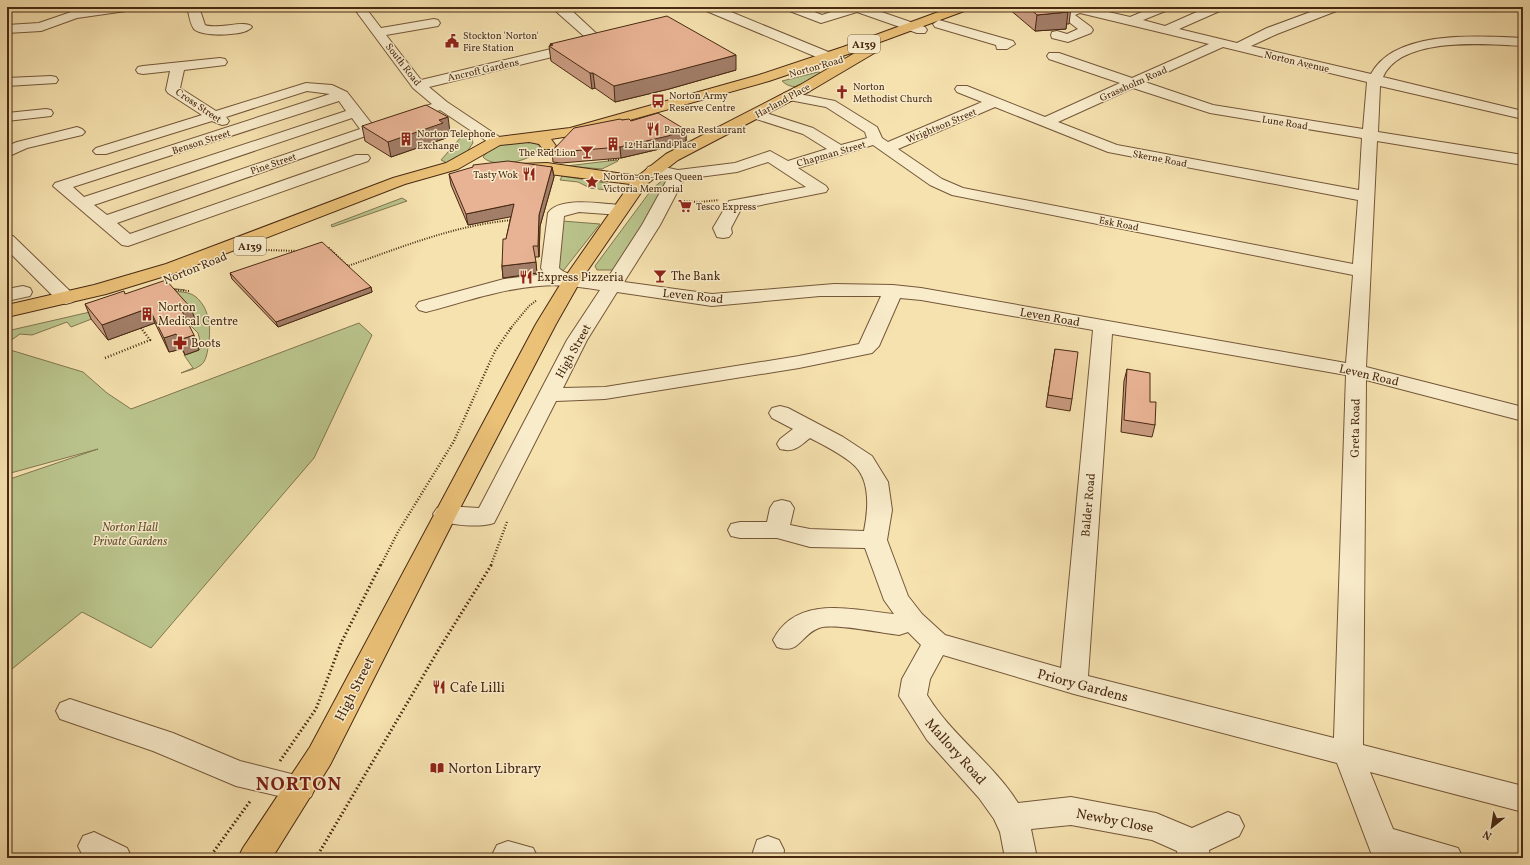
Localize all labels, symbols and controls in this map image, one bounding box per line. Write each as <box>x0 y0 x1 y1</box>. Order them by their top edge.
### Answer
place label: Stockton 'Norton' Fire Station <box>463 29 539 55</box>
public building icon: Stockton 'Norton' Fire Station <box>444 33 460 49</box>
road number: A139 <box>848 35 880 53</box>
street label: South Road <box>382 40 425 89</box>
street label: Norton Avenue <box>1263 48 1331 76</box>
street label: Norton Road <box>787 52 846 81</box>
street label: Ancroft Gardens <box>446 55 520 85</box>
street label: Grassholm Road <box>1097 63 1170 105</box>
street label: Harland Place <box>752 80 813 122</box>
place label: Norton Methodist Church <box>853 80 933 106</box>
church icon: Norton Methodist Church <box>834 84 850 100</box>
street label: Cross Street <box>173 85 225 127</box>
place label: Norton Army Reserve Centre <box>669 89 735 115</box>
bus stop icon: Norton Army Reserve Centre <box>650 93 666 109</box>
street label: Wrightson Street <box>904 105 979 147</box>
street label: Lune Road <box>1261 112 1309 134</box>
restaurant icon: Pangea Restaurant <box>645 121 661 137</box>
place label: Pangea Restaurant <box>664 123 747 137</box>
street label: Benson Street <box>170 126 233 158</box>
place label: Norton Telephone Exchange <box>417 127 496 153</box>
building icon: Norton Telephone Exchange <box>398 131 414 147</box>
building icon: 12 Harland Place <box>605 136 621 152</box>
street label: Chapman Street <box>795 137 868 171</box>
place label: 12 Harland Place <box>624 138 697 152</box>
bar icon: The Red Lion <box>579 144 595 160</box>
place label: The Red Lion <box>519 146 576 160</box>
street label: Skerne Road <box>1131 147 1189 171</box>
street label: Pine Street <box>248 149 299 178</box>
restaurant icon: Tasty Wok <box>521 166 537 182</box>
place label: Tasty Wok <box>473 168 519 182</box>
place label: Norton-on-Tees Queen Victoria Memorial <box>603 170 703 196</box>
place icon: Norton-on-Tees Queen Victoria Memorial <box>584 174 600 190</box>
supermarket icon: Tesco Express <box>677 198 693 214</box>
place label: Tesco Express <box>696 200 756 214</box>
street label: Esk Road <box>1098 213 1140 235</box>
road number: A139 <box>234 237 266 255</box>
street label: Norton Road <box>161 249 230 289</box>
bar icon: The Bank <box>652 268 668 284</box>
restaurant icon: Express Pizzeria <box>518 269 534 285</box>
place label: The Bank <box>671 269 721 285</box>
place label: Express Pizzeria <box>537 270 624 286</box>
street label: Leven Road <box>662 286 724 308</box>
place label: Norton Medical Centre <box>158 300 238 330</box>
street label: Leven Road <box>1018 305 1081 331</box>
building icon: Norton Medical Centre <box>139 306 155 322</box>
street label: High Street <box>552 321 595 382</box>
pharmacy icon: Boots <box>172 335 188 351</box>
place label: Boots <box>191 336 221 352</box>
street label: Leven Road <box>1337 361 1400 391</box>
street label: Greta Road <box>1347 398 1365 458</box>
street label: Balder Road <box>1078 472 1100 538</box>
park label: Norton Hall Private Gardens <box>93 520 168 550</box>
street label: High Street <box>331 654 380 725</box>
street label: Priory Gardens <box>1035 665 1130 708</box>
restaurant icon: Cafe Lilli <box>431 679 447 695</box>
place label: Cafe Lilli <box>450 679 505 698</box>
street label: Mallory Road <box>920 715 990 789</box>
library icon: Norton Library <box>429 760 445 776</box>
place label: Norton Library <box>448 760 541 779</box>
district label: NORTON <box>256 772 342 798</box>
street label: Newby Close <box>1074 805 1155 838</box>
north arrow <box>1472 807 1512 847</box>
text: N <box>1481 826 1495 843</box>

